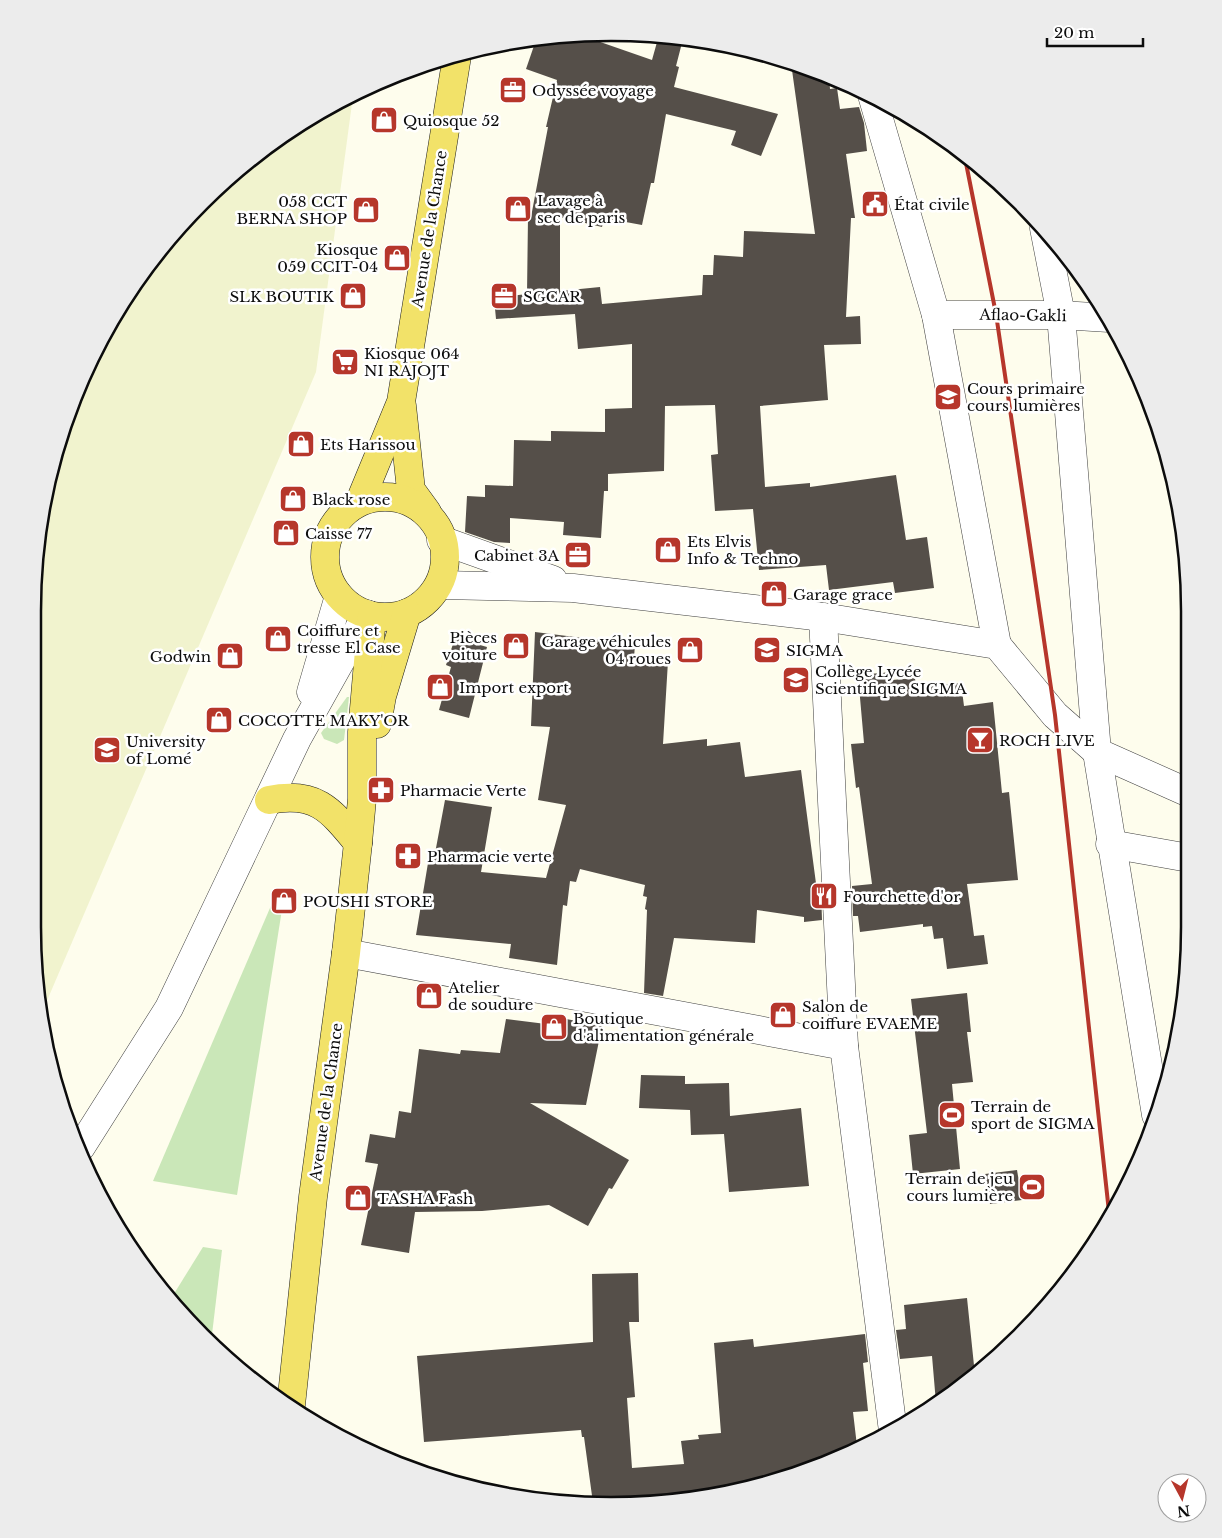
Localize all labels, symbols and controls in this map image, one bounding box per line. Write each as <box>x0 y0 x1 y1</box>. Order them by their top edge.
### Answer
scale bar <box>1047 15 1143 47</box>
text: 20 m <box>1054 23 1094 42</box>
office icon: Odyssée voyage <box>498 75 528 105</box>
place label: Odyssée voyage <box>532 81 654 100</box>
shop icon: Quiosque 52 <box>369 105 399 135</box>
place label: Quiosque 52 <box>403 111 500 130</box>
street label: Avenue de la Chance <box>407 149 451 310</box>
public building icon: État civile <box>860 189 890 219</box>
place label: Lavage à sec de paris <box>537 191 626 227</box>
place label: 058 CCT BERNA SHOP <box>237 192 347 228</box>
shop icon: Lavage à sec de paris <box>503 194 533 224</box>
shop icon: 058 CCT BERNA SHOP <box>351 195 381 225</box>
place label: État civile <box>894 195 970 214</box>
place label: Kiosque 059 CCIT-04 <box>277 240 378 276</box>
shop icon: Kiosque 059 CCIT-04 <box>382 243 412 273</box>
shop icon: SLK BOUTIK <box>338 281 368 311</box>
office icon: SGCAR <box>489 281 519 311</box>
place label: SLK BOUTIK <box>229 287 334 306</box>
place label: SGCAR <box>523 287 582 306</box>
street label: Aflao-Gakli <box>978 305 1067 325</box>
place label: Kiosque 064 NI RAJOJT <box>364 344 459 380</box>
supermarket icon: Kiosque 064 NI RAJOJT <box>330 347 360 377</box>
place label: Cours primaire cours lumières <box>967 379 1085 415</box>
school or university icon: Cours primaire cours lumières <box>933 382 963 412</box>
shop icon: Ets Harissou <box>286 429 316 459</box>
place label: Ets Harissou <box>320 435 416 454</box>
shop icon: Black rose <box>278 484 308 514</box>
place label: Black rose <box>312 490 390 509</box>
shop icon: Caisse 77 <box>271 518 301 548</box>
place label: Caisse 77 <box>305 524 373 543</box>
place label: Ets Elvis Info & Techno <box>687 532 798 568</box>
shop icon: Ets Elvis Info & Techno <box>653 535 683 565</box>
office icon: Cabinet 3A <box>563 540 593 570</box>
place label: Cabinet 3A <box>474 546 559 565</box>
shop icon: Garage grace <box>759 579 789 609</box>
place label: Garage grace <box>793 585 893 604</box>
place label: Coiffure et tresse El Case <box>297 621 401 657</box>
shop icon: Coiffure et tresse El Case <box>263 624 293 654</box>
place label: Pièces voiture <box>442 628 497 664</box>
shop icon: Pièces voiture <box>501 631 531 661</box>
place label: Garage véhicules 04 roues <box>542 632 671 668</box>
shop icon: Garage véhicules 04 roues <box>675 635 705 665</box>
school or university icon: SIGMA <box>752 635 782 665</box>
shop icon: Godwin <box>215 641 245 671</box>
place label: SIGMA <box>786 641 843 660</box>
place label: Godwin <box>150 647 211 666</box>
place label: Collège Lycée Scientifique SIGMA <box>815 662 967 698</box>
school or university icon: Collège Lycée Scientifique SIGMA <box>781 665 811 695</box>
shop icon: Import export <box>425 672 455 702</box>
place label: Import export <box>459 678 569 697</box>
shop icon: COCOTTE MAKY'OR <box>204 705 234 735</box>
place label: COCOTTE MAKY'OR <box>238 711 410 730</box>
bar icon: ROCH LIVE <box>965 725 995 755</box>
place label: ROCH LIVE <box>999 731 1095 750</box>
place label: University of Lomé <box>126 732 206 768</box>
school or university icon: University of Lomé <box>92 735 122 765</box>
pharmacy icon: Pharmacie Verte <box>366 775 396 805</box>
place label: Pharmacie Verte <box>400 781 526 800</box>
pharmacy icon: Pharmacie verte <box>393 841 423 871</box>
place label: Pharmacie verte <box>427 847 552 866</box>
restaurant icon: Fourchette d'or <box>809 881 839 911</box>
shop icon: POUSHI STORE <box>269 886 299 916</box>
place label: Fourchette d'or <box>843 887 961 906</box>
place label: POUSHI STORE <box>303 892 433 911</box>
place label: Atelier de soudure <box>447 978 533 1014</box>
shop icon: Atelier de soudure <box>414 981 444 1011</box>
place label: Salon de coiffure EVAEME <box>802 997 937 1033</box>
shop icon: Salon de coiffure EVAEME <box>768 1000 798 1030</box>
place label: Boutique d'alimentation générale <box>573 1009 754 1045</box>
shop icon: Boutique d'alimentation générale <box>539 1012 569 1042</box>
street label: Avenue de la Chance <box>305 1022 347 1183</box>
place label: Terrain de sport de SIGMA <box>971 1097 1095 1133</box>
sports icon: Terrain de sport de SIGMA <box>937 1100 967 1130</box>
place label: Terrain de jeu cours lumière <box>905 1169 1013 1205</box>
sports icon: Terrain de jeu cours lumière <box>1017 1172 1047 1202</box>
shop icon: TASHA Fash <box>343 1183 373 1213</box>
place label: TASHA Fash <box>377 1189 473 1208</box>
north arrow <box>1157 1473 1207 1523</box>
text: N <box>1176 1501 1191 1521</box>

